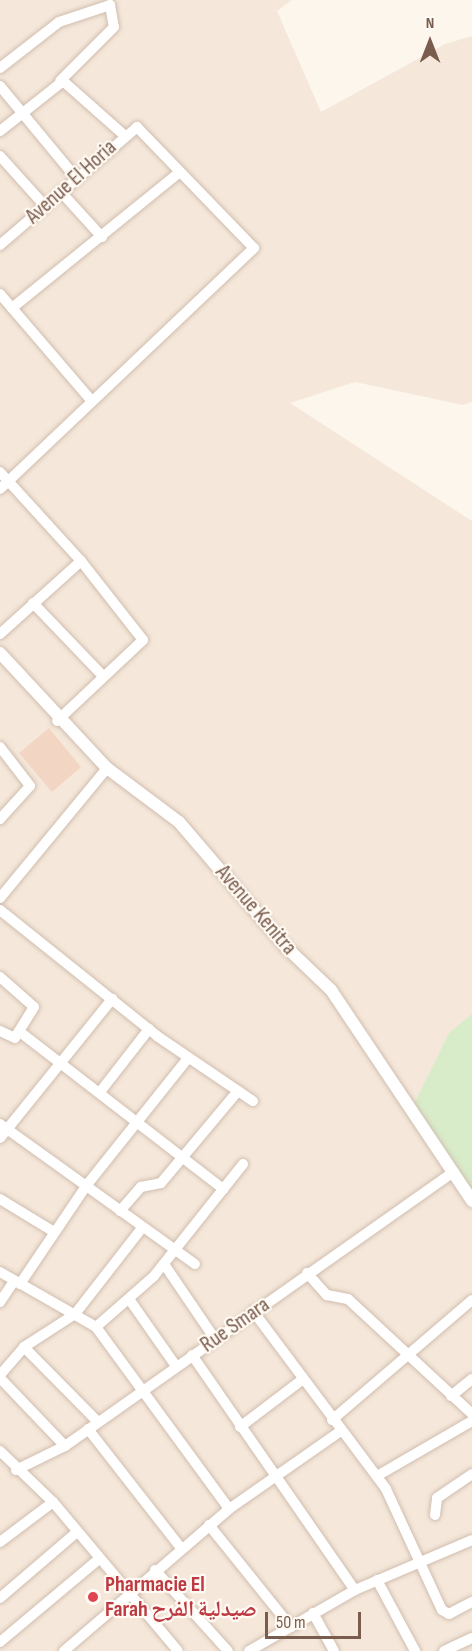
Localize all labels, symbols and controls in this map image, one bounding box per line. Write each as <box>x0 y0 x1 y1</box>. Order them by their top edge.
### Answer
north arrow <box>400 12 460 72</box>
text: N <box>426 14 434 33</box>
street label: Avenue El Horia <box>20 134 122 230</box>
street label: Avenue Kenitra <box>210 860 302 960</box>
street label: Rue Smara <box>195 1292 275 1358</box>
place label: Pharmacie El Farah صيدلية الفرح <box>105 1571 257 1622</box>
marker: Pharmacie El Farah صيدلية الفرح <box>86 1590 100 1604</box>
scale bar <box>268 1600 364 1638</box>
text: 50 m <box>276 1612 306 1633</box>

